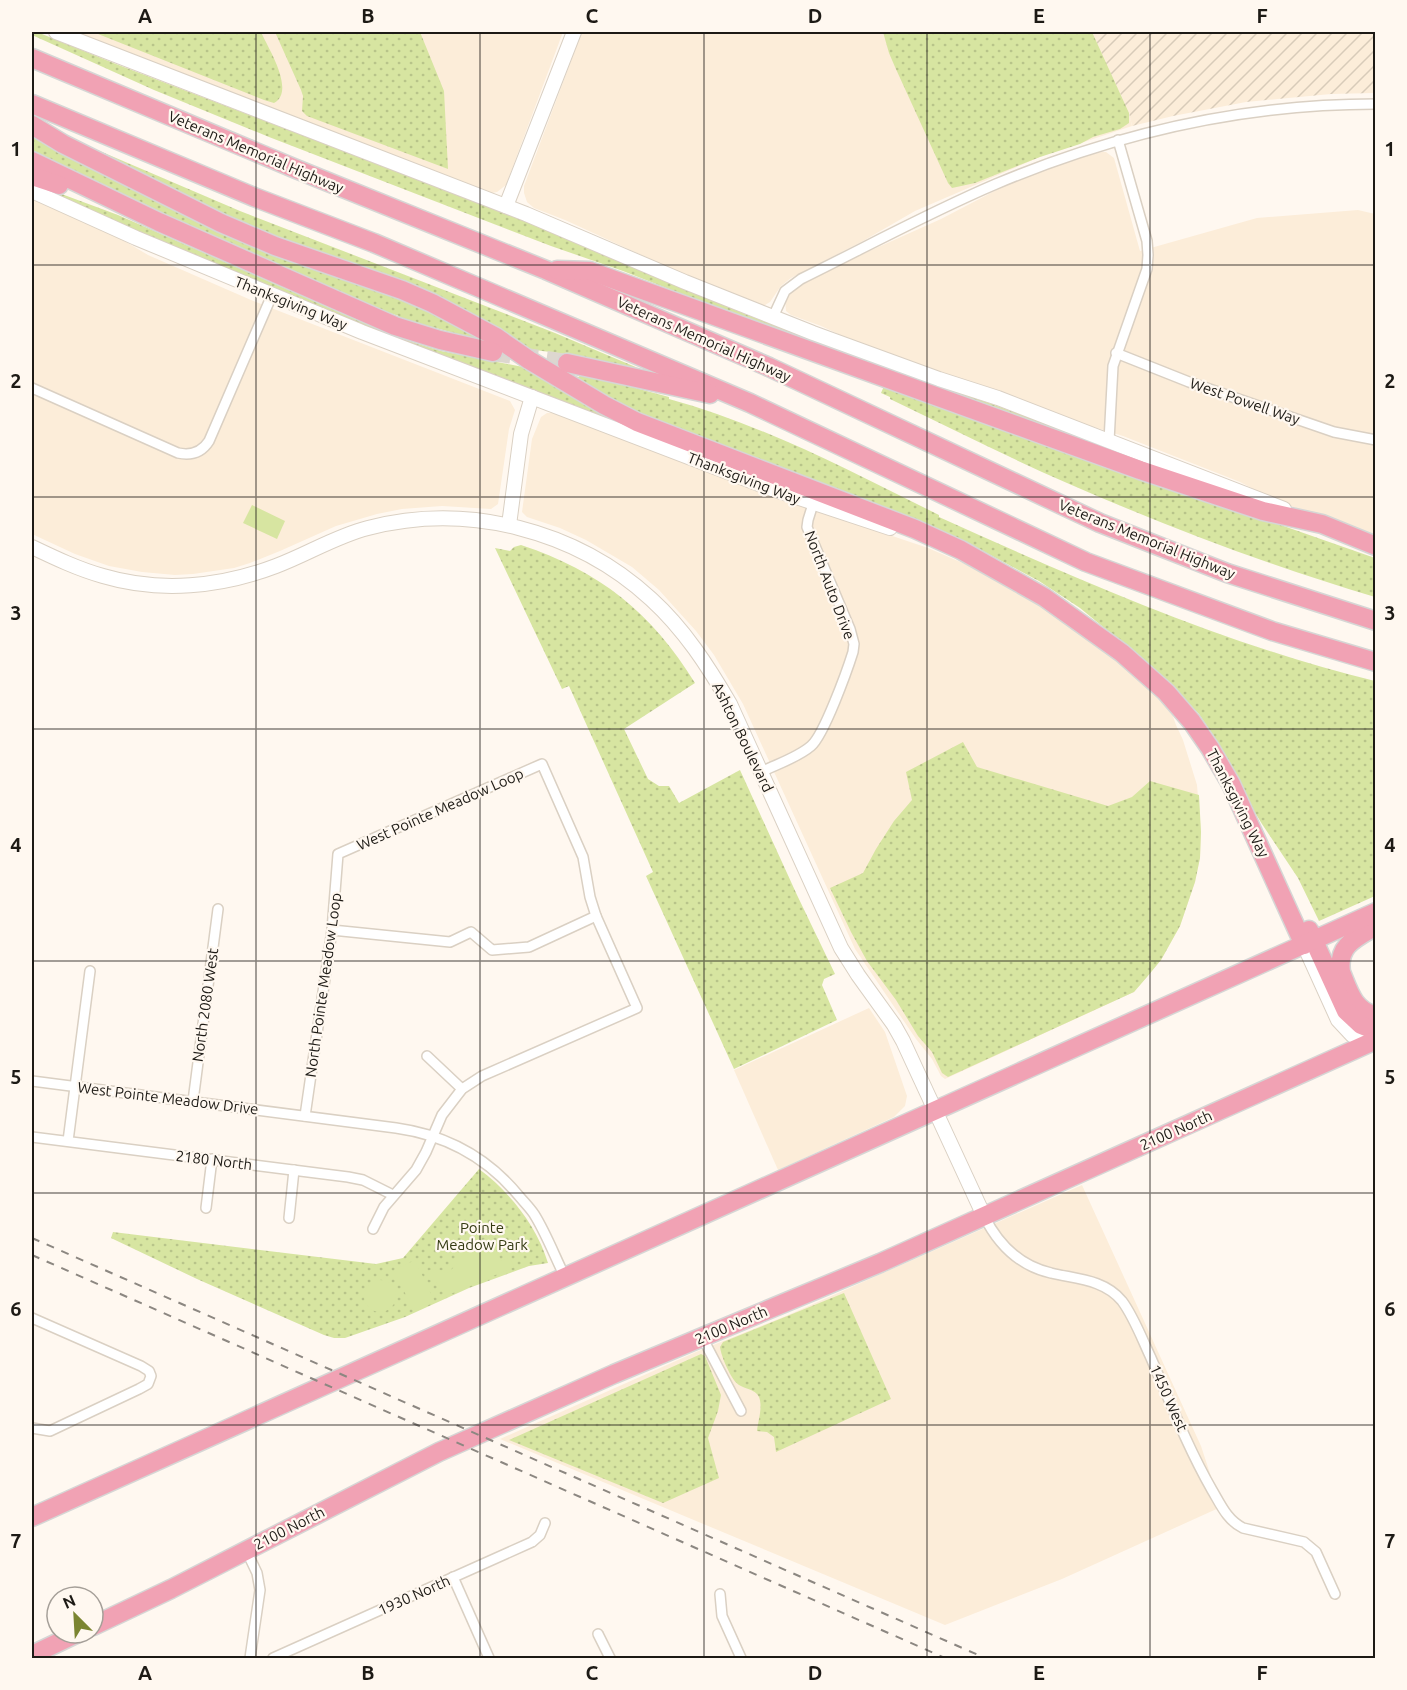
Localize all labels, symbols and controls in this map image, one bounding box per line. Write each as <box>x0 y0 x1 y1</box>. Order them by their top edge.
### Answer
text: A <box>138 4 152 27</box>
text: B <box>361 4 375 27</box>
text: C <box>586 4 599 27</box>
text: D <box>808 4 822 27</box>
text: E <box>1033 4 1045 27</box>
text: F <box>1256 4 1268 27</box>
street label: Veterans Memorial Highway <box>166 107 346 197</box>
text: 1 <box>10 137 22 160</box>
text: 1 <box>1384 137 1396 160</box>
street label: Thanksgiving Way <box>232 273 350 333</box>
street label: Veterans Memorial Highway <box>614 293 794 385</box>
text: 2 <box>10 369 22 392</box>
text: 2 <box>1384 369 1396 392</box>
street label: West Powell Way <box>1188 374 1302 428</box>
street label: Thanksgiving Way <box>685 449 803 507</box>
street label: Veterans Memorial Highway <box>1056 496 1238 582</box>
street label: North Auto Drive <box>801 528 859 642</box>
text: 3 <box>10 601 22 624</box>
text: 3 <box>1384 601 1396 624</box>
street label: Ashton Boulevard <box>709 679 777 795</box>
street label: Thanksgiving Way <box>1203 746 1273 860</box>
street label: West Pointe Meadow Loop <box>354 764 526 854</box>
text: 4 <box>10 833 22 856</box>
text: 4 <box>1384 833 1396 856</box>
street label: North Pointe Meadow Loop <box>302 892 344 1078</box>
street label: North 2080 West <box>189 947 221 1063</box>
text: 5 <box>10 1065 22 1088</box>
text: 5 <box>1384 1065 1396 1088</box>
street label: West Pointe Meadow Drive <box>77 1078 259 1118</box>
street label: 2100 North <box>1137 1107 1215 1153</box>
street label: 2180 North <box>175 1147 253 1173</box>
park label: Pointe Meadow Park <box>436 1219 528 1253</box>
text: 6 <box>10 1297 22 1320</box>
text: 6 <box>1384 1297 1396 1320</box>
street label: 2100 North <box>692 1302 770 1348</box>
street label: 1450 West <box>1147 1362 1191 1434</box>
street label: 2100 North <box>251 1503 327 1553</box>
text: 7 <box>10 1529 22 1552</box>
text: 7 <box>1384 1529 1396 1552</box>
street label: 1930 North <box>375 1572 453 1618</box>
north arrow <box>45 1585 105 1645</box>
text: N <box>60 1591 78 1612</box>
text: A <box>138 1661 152 1684</box>
text: B <box>361 1661 375 1684</box>
text: C <box>586 1661 599 1684</box>
text: D <box>808 1661 822 1684</box>
text: E <box>1033 1661 1045 1684</box>
text: F <box>1256 1661 1268 1684</box>

